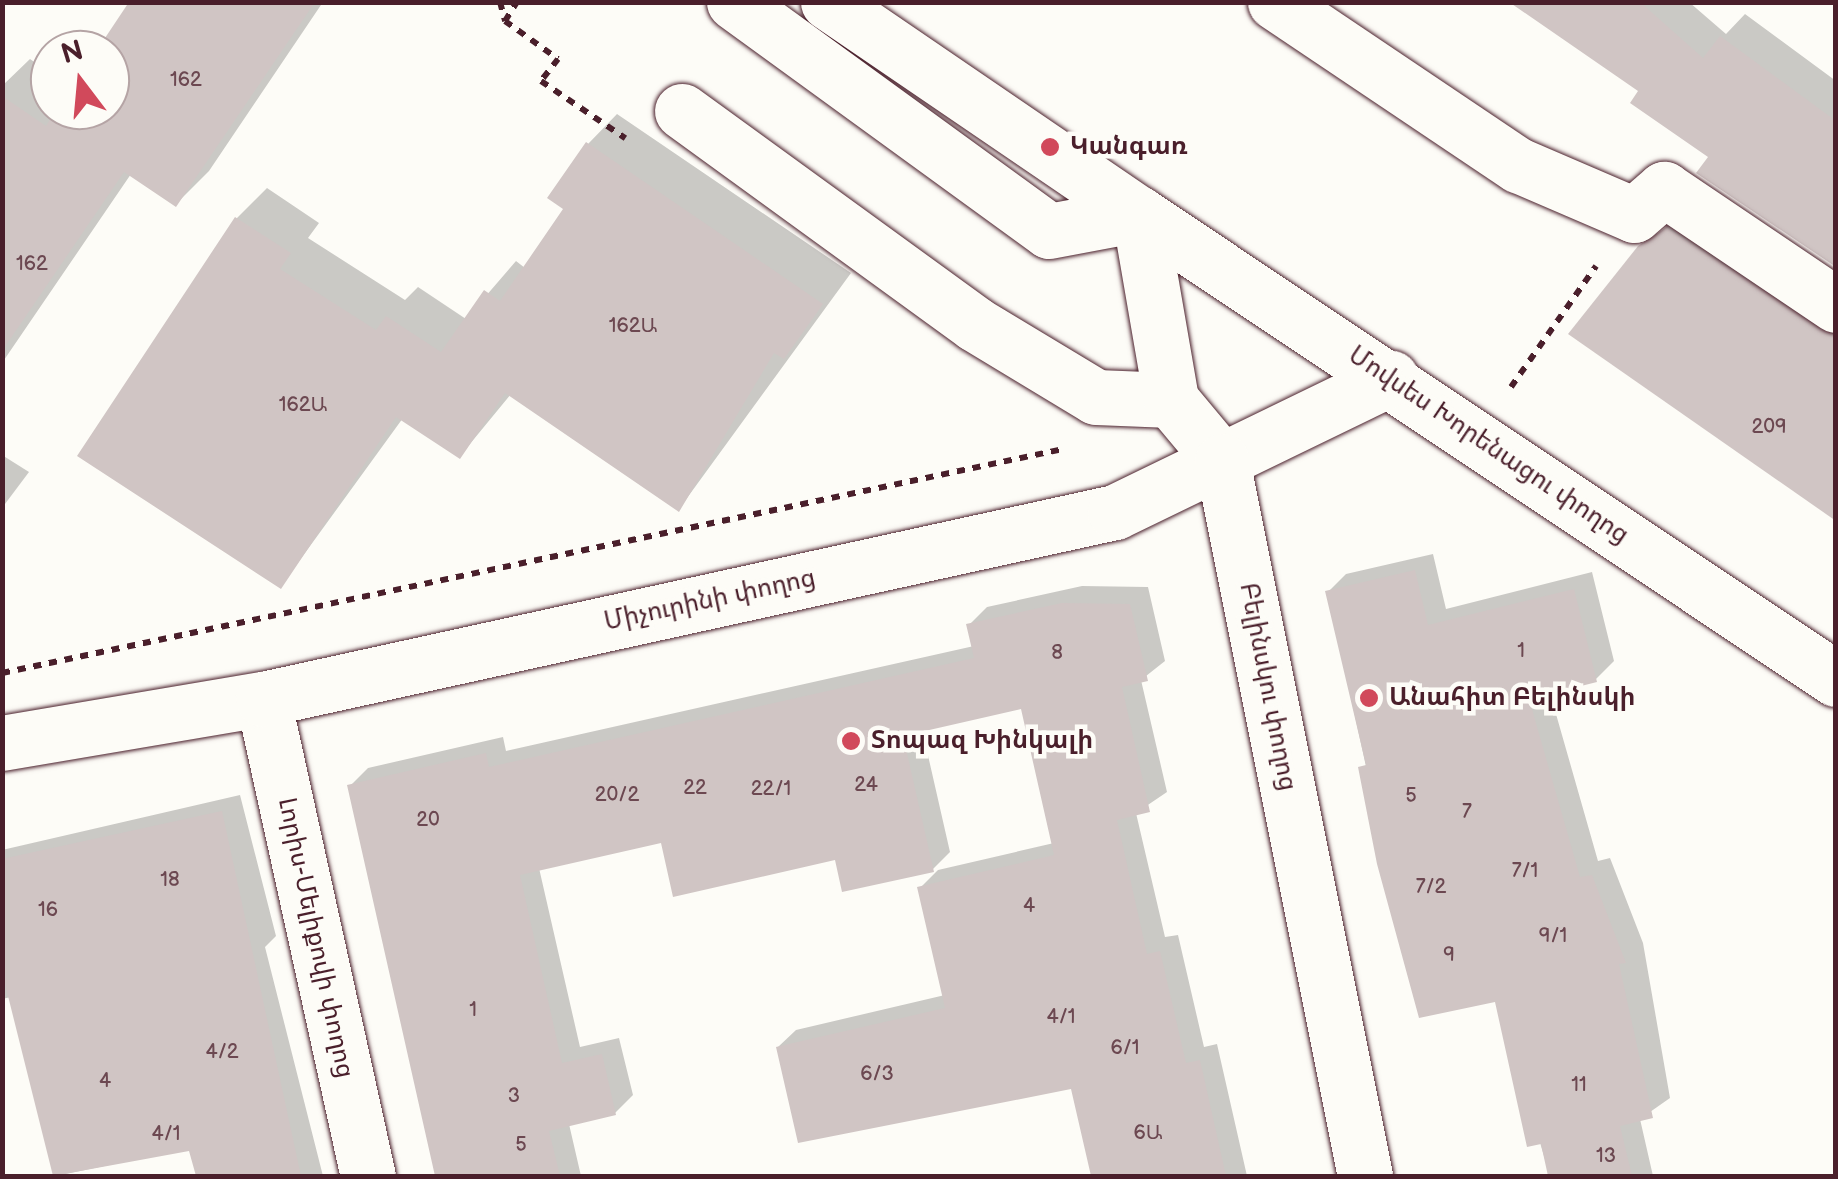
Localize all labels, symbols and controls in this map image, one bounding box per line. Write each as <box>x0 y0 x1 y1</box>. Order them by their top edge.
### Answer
north arrow <box>30 30 130 130</box>
text: N <box>57 34 87 71</box>
house number: 162 <box>170 68 202 92</box>
place label: Կանգառ <box>1070 132 1188 162</box>
marker: Կանգառ <box>1039 136 1061 158</box>
house number: 162 <box>16 252 48 276</box>
house number: 162Ա <box>609 314 657 338</box>
street label: Մովսես Խորենացու փողոց <box>1342 341 1634 551</box>
house number: 162Ա <box>279 393 327 417</box>
house number: 209 <box>1751 415 1787 439</box>
street label: Միչուրինի փողոց <box>602 564 818 638</box>
street label: Բելինսկու փողոց <box>1232 581 1302 793</box>
house number: 1 <box>1517 639 1525 663</box>
house number: 8 <box>1051 641 1063 665</box>
place label: Անահիտ Բելինսկի <box>1389 683 1635 713</box>
marker: Անահիտ Բելինսկի <box>1358 687 1380 709</box>
place label: Տոպազ Խինկալի <box>871 726 1093 756</box>
marker: Տոպազ Խինկալի <box>840 730 862 752</box>
house number: 24 <box>854 773 878 797</box>
house number: 22 <box>683 776 707 800</box>
house number: 22/1 <box>751 777 791 801</box>
house number: 20/2 <box>595 783 639 807</box>
house number: 5 <box>1405 784 1417 808</box>
street label: Լորիս-Մելիքովի փողոց <box>271 795 359 1081</box>
house number: 7 <box>1462 800 1472 824</box>
house number: 20 <box>416 808 440 832</box>
house number: 7/1 <box>1512 859 1538 883</box>
house number: 18 <box>160 868 180 892</box>
house number: 7/2 <box>1416 875 1446 899</box>
house number: 4 <box>1023 894 1035 918</box>
house number: 16 <box>38 898 58 922</box>
house number: 9/1 <box>1539 924 1567 948</box>
house number: 9 <box>1443 943 1455 967</box>
house number: 1 <box>469 998 477 1022</box>
house number: 4/1 <box>1047 1005 1075 1029</box>
house number: 6/1 <box>1111 1036 1139 1060</box>
house number: 4/2 <box>205 1040 239 1064</box>
house number: 6/3 <box>860 1062 894 1086</box>
house number: 4 <box>99 1069 111 1093</box>
house number: 11 <box>1571 1073 1587 1097</box>
house number: 3 <box>508 1084 520 1108</box>
house number: 6Ա <box>1134 1121 1162 1145</box>
house number: 4/1 <box>152 1122 180 1146</box>
house number: 5 <box>515 1133 527 1157</box>
house number: 13 <box>1596 1144 1616 1168</box>

